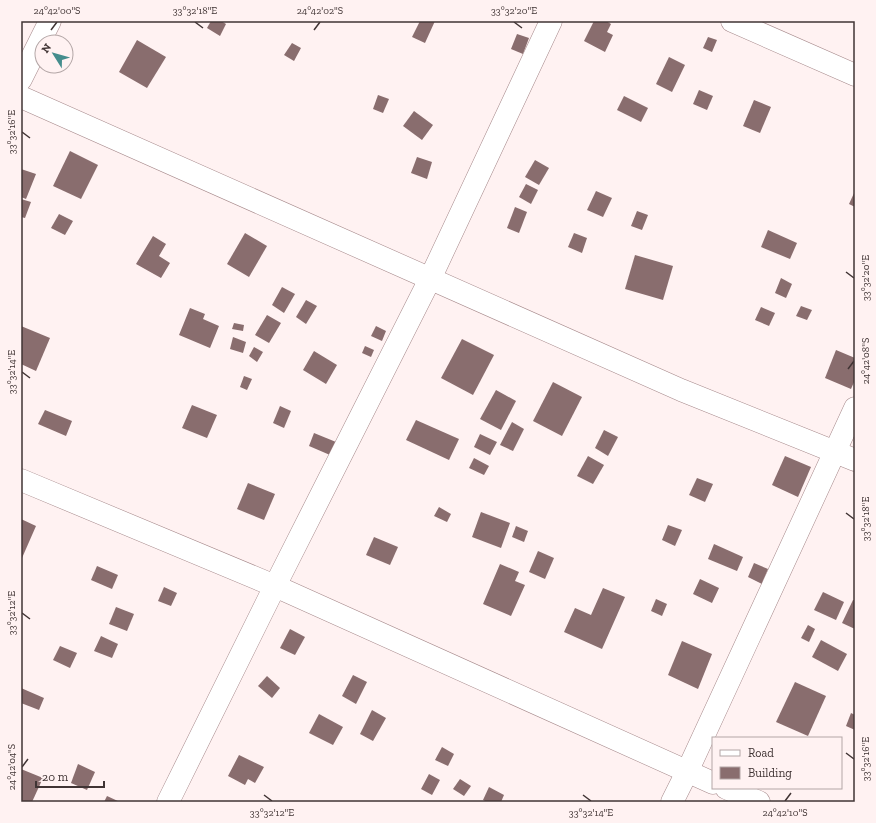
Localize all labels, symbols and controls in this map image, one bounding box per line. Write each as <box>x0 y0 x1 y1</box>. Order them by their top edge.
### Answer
text: 24°42'00"S <box>34 5 80 17</box>
text: 33°32'18"E <box>173 5 217 17</box>
text: 24°42'02"S <box>297 5 343 17</box>
text: 33°32'20"E <box>491 5 537 17</box>
north arrow <box>34 34 74 74</box>
text: N <box>39 41 55 56</box>
text: 33°32'16"E <box>6 110 18 154</box>
text: 33°32'20"E <box>860 255 872 301</box>
text: 24°42'08"S <box>860 338 872 384</box>
text: 33°32'14"E <box>6 350 18 394</box>
text: 33°32'18"E <box>860 497 872 541</box>
text: 33°32'12"E <box>6 591 18 635</box>
legend <box>712 737 842 789</box>
text: 33°32'16"E <box>860 737 872 781</box>
text: 24°42'04"S <box>6 744 18 790</box>
text: Road <box>748 746 774 760</box>
scale bar <box>36 763 104 789</box>
text: Building <box>748 766 792 780</box>
text: 20 m <box>42 770 69 784</box>
text: 33°32'12"E <box>250 807 294 819</box>
text: 33°32'14"E <box>569 807 613 819</box>
text: 24°42'10"S <box>763 807 807 819</box>

